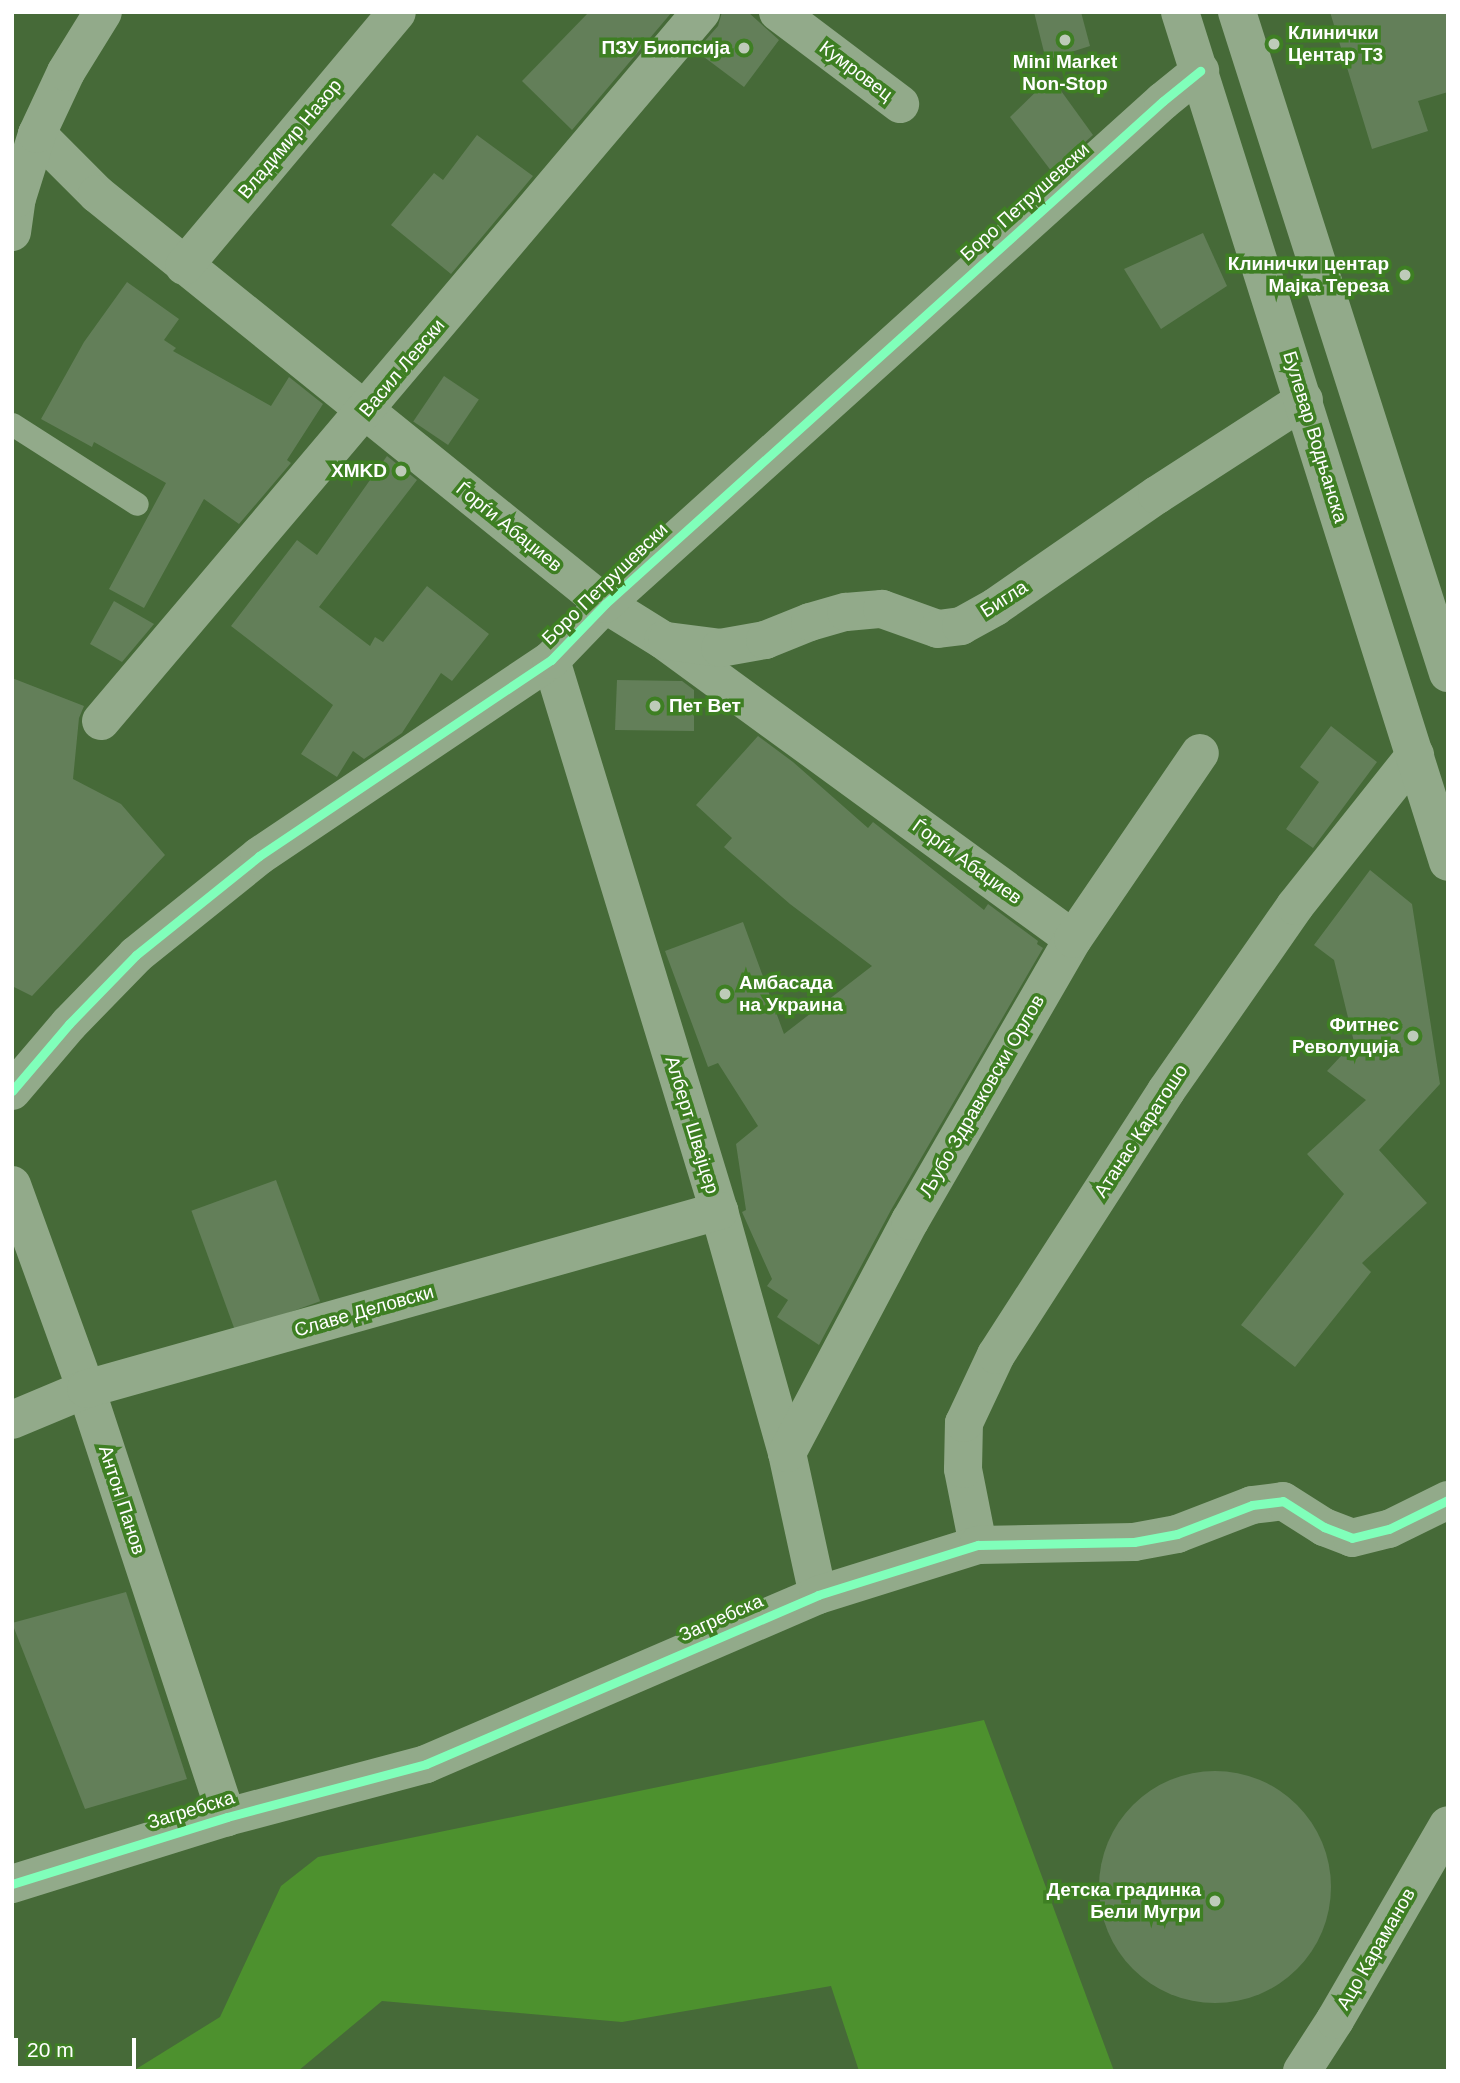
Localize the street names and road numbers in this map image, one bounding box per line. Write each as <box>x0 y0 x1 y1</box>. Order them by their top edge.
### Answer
street label: Кумровец <box>815 36 897 106</box>
street label: Владимир Назор <box>233 75 347 203</box>
street label: Боро Петрушевски <box>956 138 1094 266</box>
street label: Васил Левски <box>354 314 450 422</box>
street label: Булевар Водњанска <box>1278 348 1352 526</box>
street label: Ѓорѓи Абаџиев <box>451 477 567 577</box>
street label: Боро Петрушевски <box>537 518 673 650</box>
street label: Бигла <box>976 575 1032 623</box>
street label: Ѓорѓи Абаџиев <box>908 815 1026 909</box>
street label: Љубо Здравковски Орлов <box>915 991 1049 1201</box>
street label: Алберт Швајцер <box>660 1053 724 1197</box>
street label: Атанас Каратошо <box>1089 1060 1193 1202</box>
street label: Славе Деловски <box>292 1280 436 1342</box>
street label: Антон Панов <box>94 1443 150 1557</box>
street label: Загребска <box>676 1589 766 1647</box>
street label: Загребска <box>145 1786 237 1834</box>
street label: Ацо Караманов <box>1332 1884 1420 2014</box>

